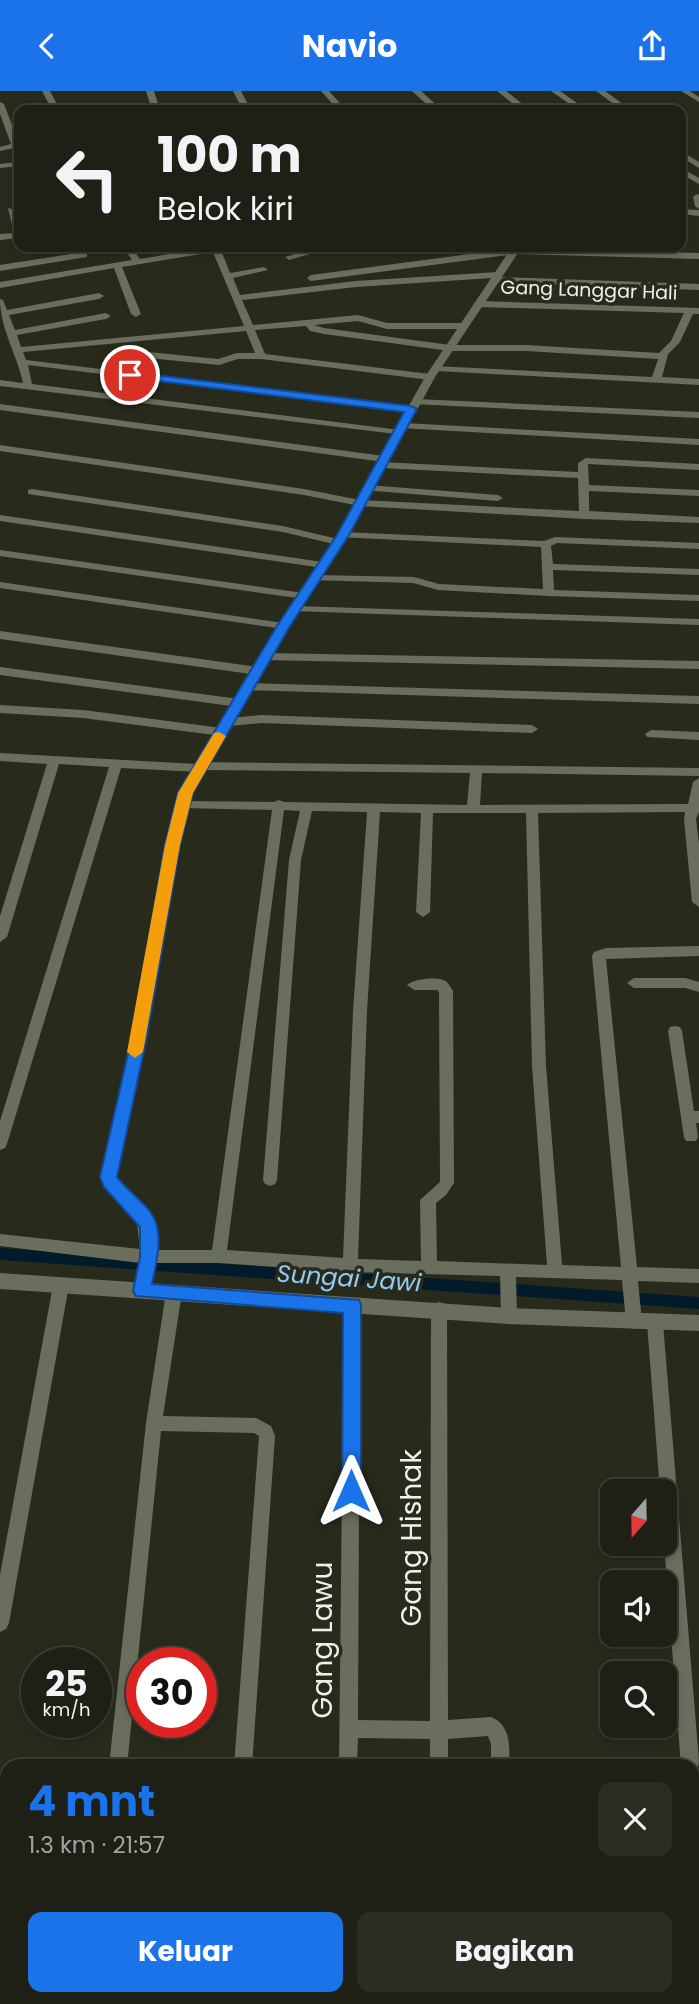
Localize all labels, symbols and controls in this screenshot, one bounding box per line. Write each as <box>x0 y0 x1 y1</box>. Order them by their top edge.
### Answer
text: Navio <box>302 23 397 68</box>
icon: back <box>28 27 66 65</box>
icon: share <box>633 27 671 65</box>
text: 100 m <box>157 121 302 189</box>
icon: left <box>42 133 133 224</box>
text: Belok kiri <box>157 186 294 231</box>
street label: Gang Langgar Hali <box>500 273 678 307</box>
pin <box>100 345 160 405</box>
icon: arrive <box>111 356 149 394</box>
water label: Sungai Jawi <box>276 1256 423 1300</box>
street label: Gang Hishak <box>392 1449 431 1627</box>
position arrow <box>314 1454 388 1528</box>
north arrow <box>600 1479 677 1556</box>
map controls <box>600 1479 677 1738</box>
street label: Gang Lawu <box>303 1562 342 1718</box>
button: sound <box>600 1570 677 1647</box>
speed limit sign: 30 <box>126 1647 217 1738</box>
text: 25 <box>45 1659 88 1708</box>
button: search <box>600 1661 677 1738</box>
text: km/h <box>43 1697 90 1722</box>
text: 4 mnt <box>28 1772 155 1831</box>
button: close <box>598 1782 672 1856</box>
text: 1.3 km · 21:57 <box>28 1829 165 1861</box>
button: Keluar <box>28 1912 343 1992</box>
button: Bagikan <box>357 1912 672 1992</box>

